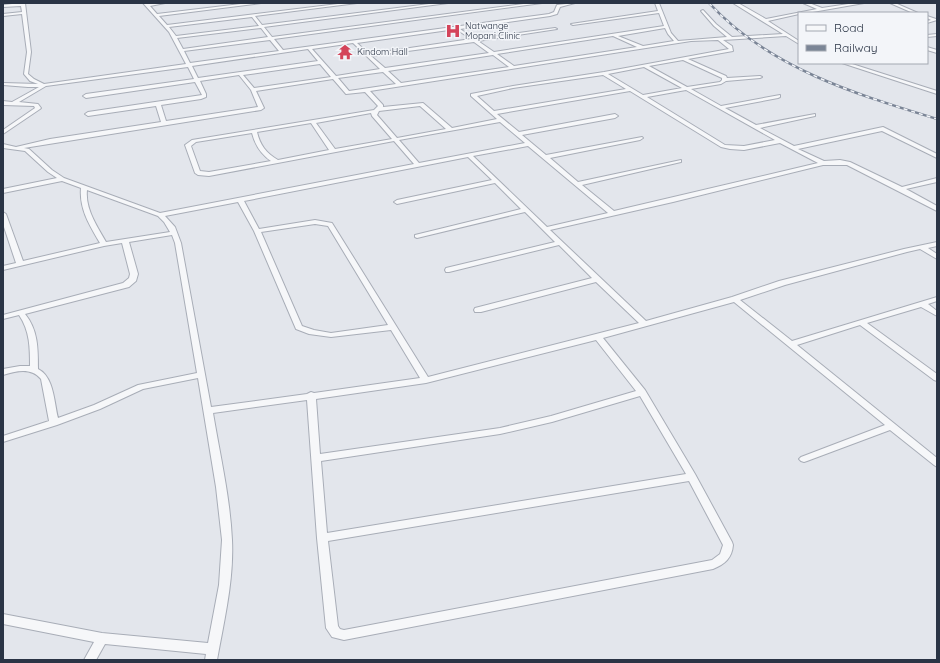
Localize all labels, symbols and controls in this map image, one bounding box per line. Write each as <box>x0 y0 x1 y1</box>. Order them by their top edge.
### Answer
legend <box>798 12 928 64</box>
place label: Natwange Mopani Clinic <box>465 20 520 41</box>
text: Road <box>834 20 864 35</box>
hospital icon: Natwange Mopani Clinic <box>444 22 462 40</box>
text: Railway <box>834 40 878 55</box>
temple icon: Kindom Hall <box>336 43 354 61</box>
place label: Kindom Hall <box>357 46 408 57</box>

